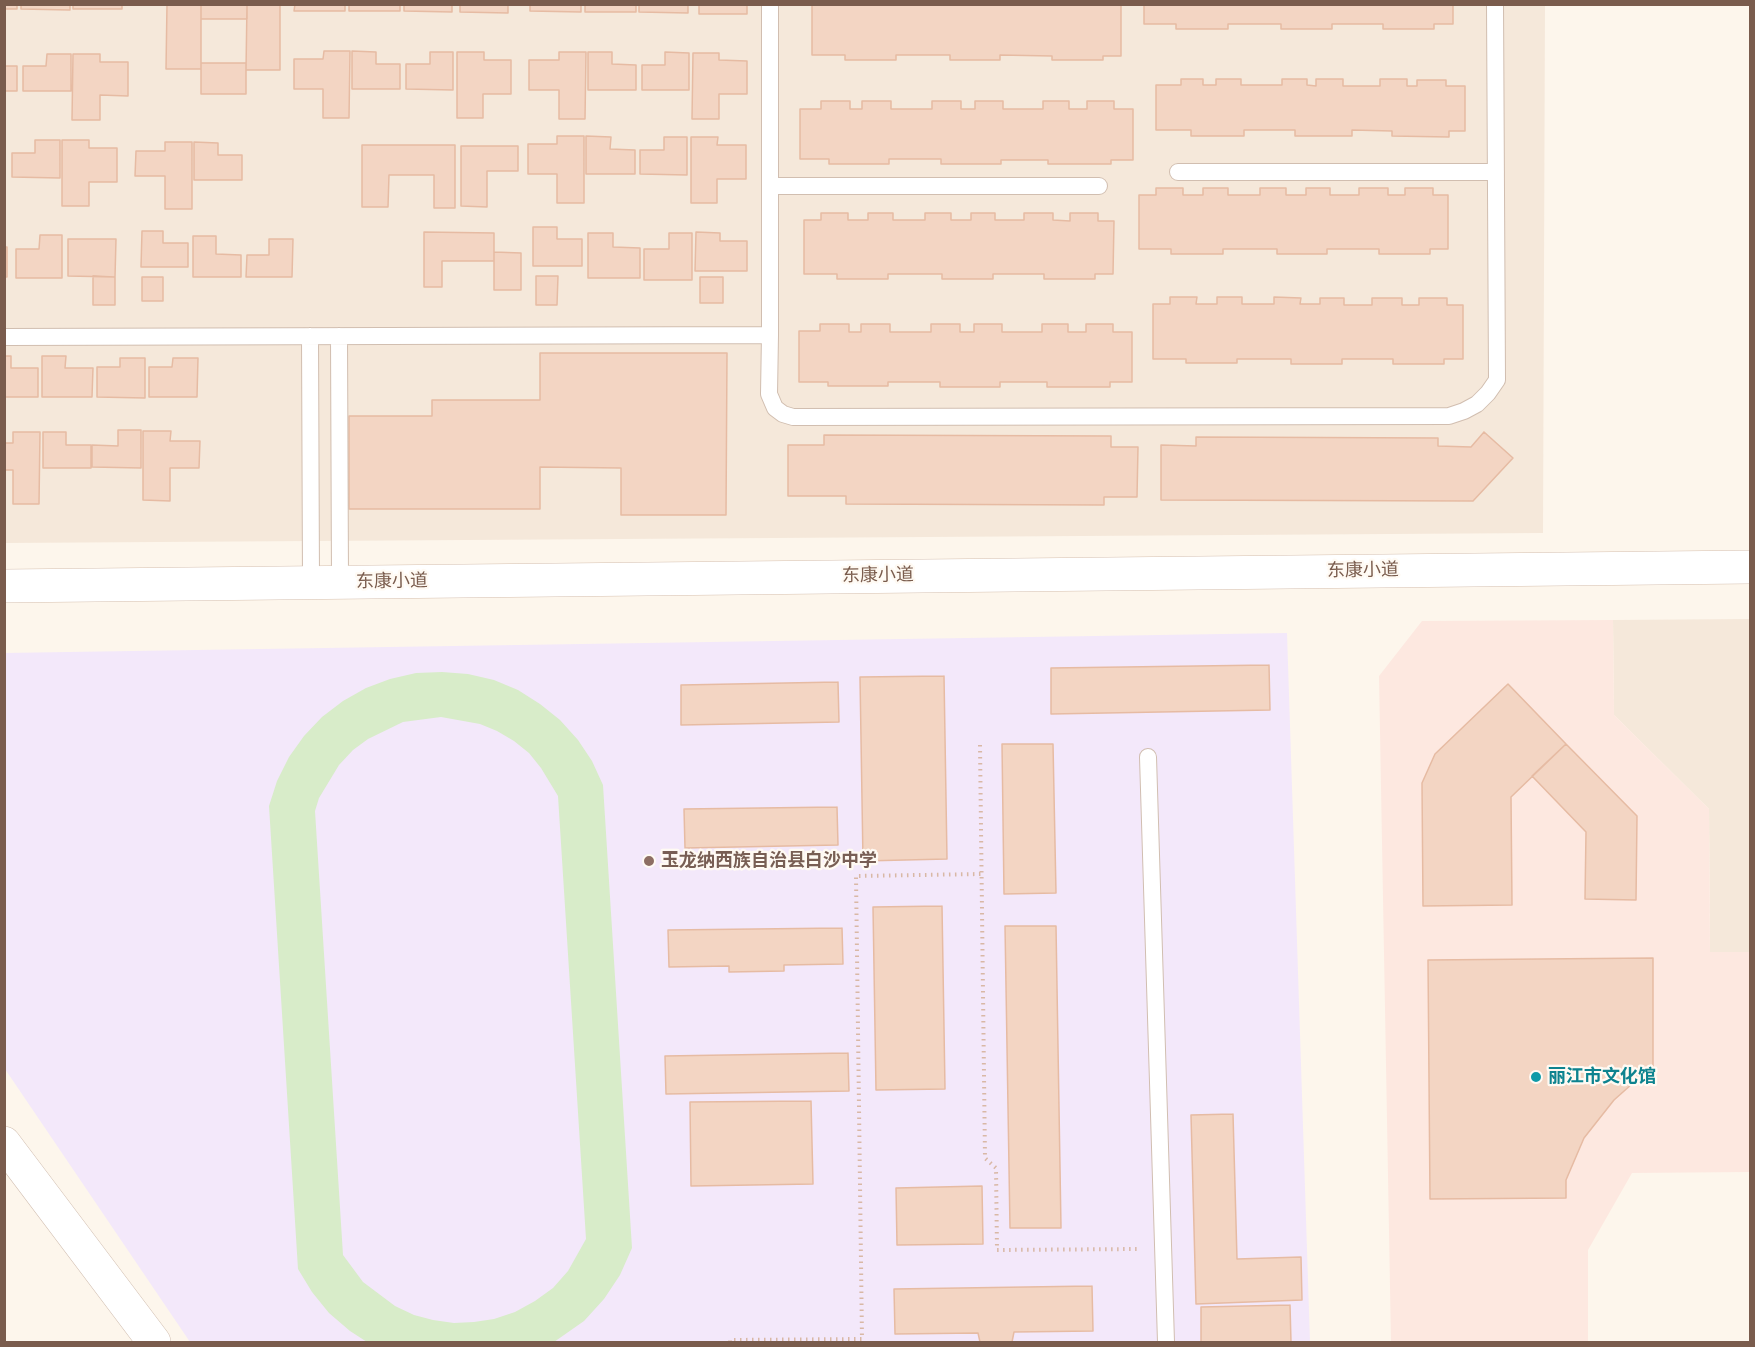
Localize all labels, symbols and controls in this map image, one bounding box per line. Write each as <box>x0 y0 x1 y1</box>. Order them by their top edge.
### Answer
street label: 东康小道 <box>1327 560 1399 582</box>
street label: 东康小道 <box>842 565 914 587</box>
street label: 东康小道 <box>356 571 428 593</box>
place label: 玉龙纳西族自治县白沙中学 <box>661 850 877 872</box>
marker: 玉龙纳西族自治县白沙中学 <box>642 854 656 868</box>
place label: 丽江市文化馆 <box>1548 1066 1656 1088</box>
marker: 丽江市文化馆 <box>1529 1070 1543 1084</box>

